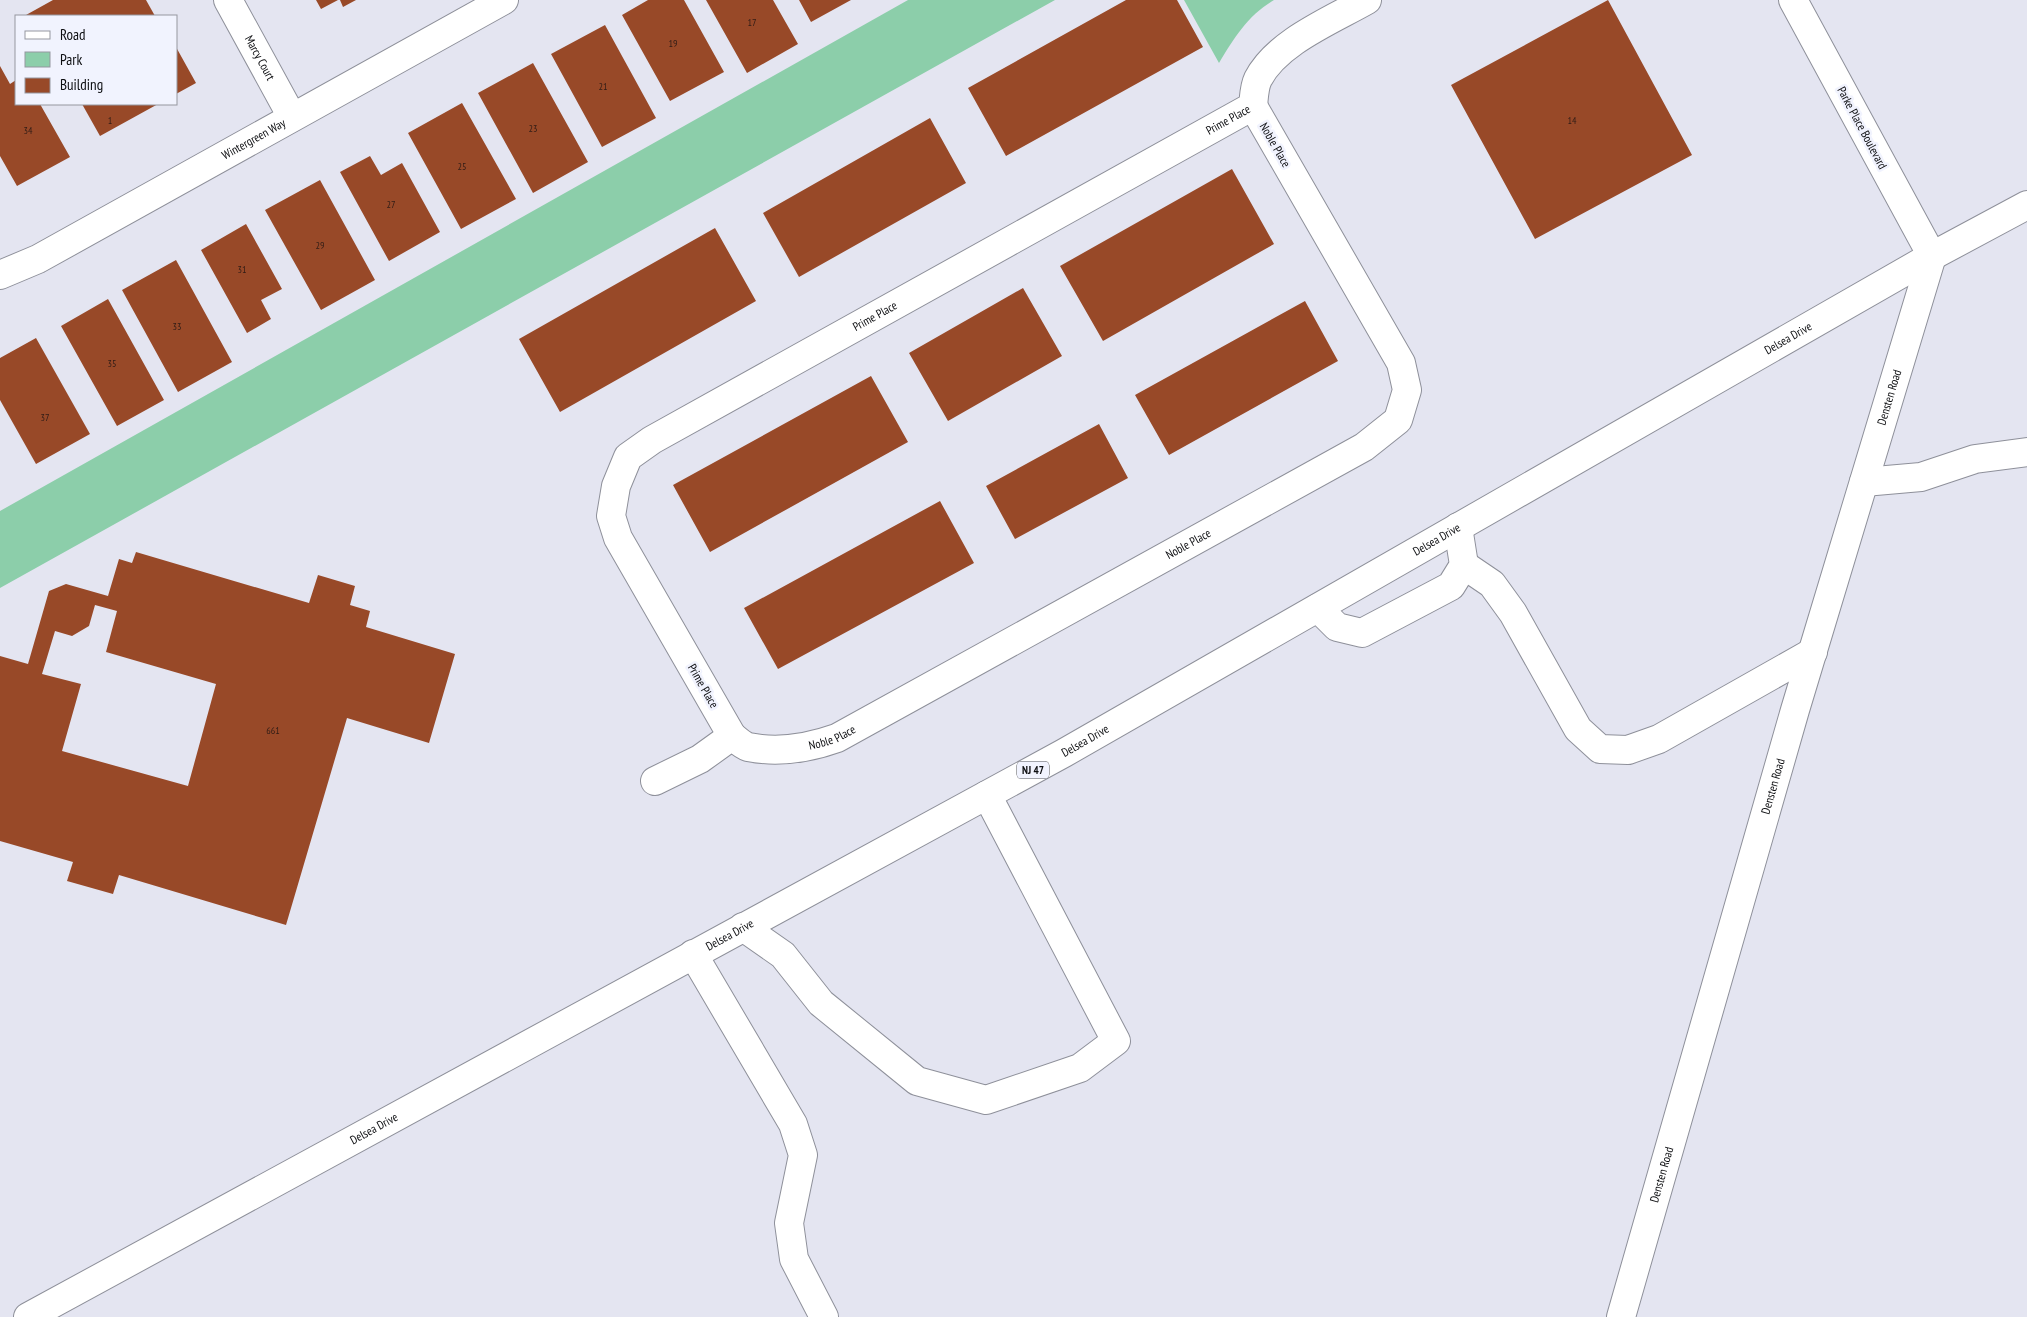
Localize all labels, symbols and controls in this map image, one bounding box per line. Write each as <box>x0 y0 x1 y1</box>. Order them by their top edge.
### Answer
legend <box>15 15 178 105</box>
house number: 17 <box>748 16 757 29</box>
text: Road <box>60 25 86 44</box>
street label: Marcy Court <box>242 33 279 83</box>
house number: 19 <box>669 37 678 50</box>
text: Park <box>60 50 82 69</box>
text: Building <box>60 75 103 94</box>
house number: 21 <box>599 80 608 93</box>
street label: Parke Place Boulevard <box>1834 84 1891 172</box>
street label: Prime Place <box>1203 101 1253 138</box>
house number: 1 <box>108 114 112 127</box>
house number: 14 <box>1568 114 1577 127</box>
street label: Wintergreen Way <box>219 115 288 162</box>
street label: Noble Place <box>1257 120 1294 170</box>
house number: 23 <box>529 122 538 135</box>
house number: 34 <box>24 124 33 137</box>
house number: 25 <box>458 160 467 173</box>
house number: 27 <box>387 198 396 211</box>
house number: 29 <box>316 239 325 252</box>
house number: 31 <box>238 263 247 276</box>
street label: Prime Place <box>850 297 900 334</box>
street label: Delsea Drive <box>1761 318 1814 357</box>
house number: 33 <box>173 320 182 333</box>
house number: 35 <box>108 357 117 370</box>
street label: Densten Road <box>1873 368 1904 427</box>
house number: 37 <box>41 411 50 424</box>
street label: Delsea Drive <box>1410 520 1463 559</box>
street label: Noble Place <box>1163 525 1213 562</box>
street label: Prime Place <box>685 661 722 710</box>
street label: Noble Place <box>807 721 858 753</box>
street label: Delsea Drive <box>1059 721 1111 760</box>
house number: 661 <box>266 724 280 737</box>
street label: Densten Road <box>1758 757 1788 816</box>
road number: NJ 47 <box>1017 762 1049 778</box>
street label: Delsea Drive <box>703 915 756 954</box>
street label: Delsea Drive <box>347 1109 400 1147</box>
street label: Densten Road <box>1646 1145 1676 1204</box>

